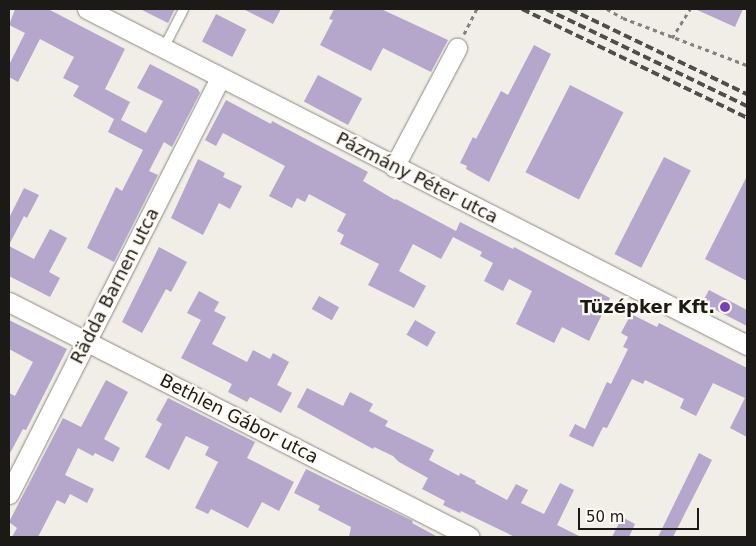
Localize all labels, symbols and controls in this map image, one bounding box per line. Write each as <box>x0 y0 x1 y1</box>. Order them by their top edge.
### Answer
street label: Pázmány Péter utca <box>332 128 502 228</box>
street label: Rädda Barnen utca <box>66 204 164 368</box>
place label: Tüzépker Kft. <box>580 296 715 318</box>
marker: Tüzépker Kft. <box>719 301 731 313</box>
street label: Bethlen Gábor utca <box>156 370 322 468</box>
scale bar <box>581 498 702 530</box>
text: 50 m <box>586 508 624 526</box>

